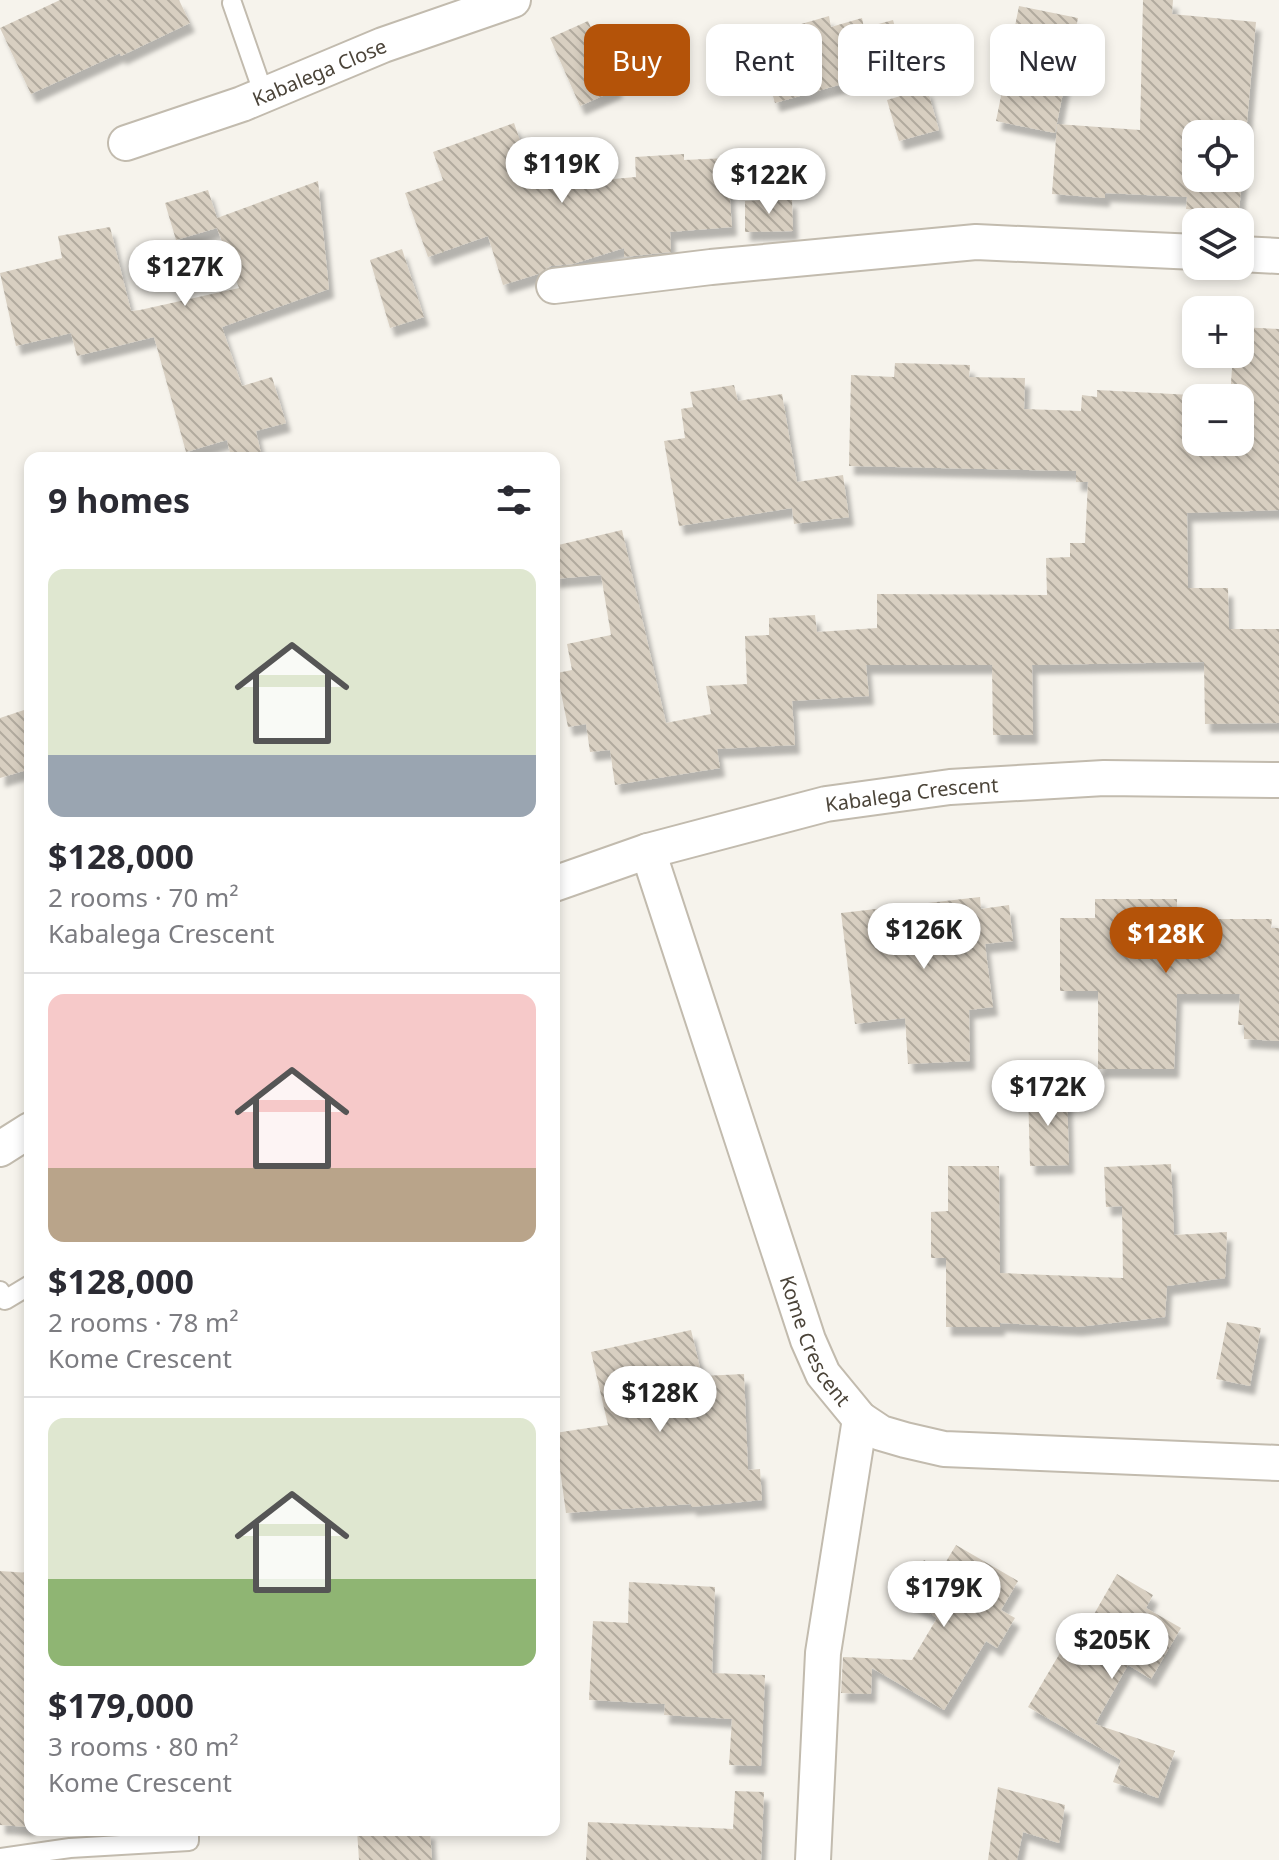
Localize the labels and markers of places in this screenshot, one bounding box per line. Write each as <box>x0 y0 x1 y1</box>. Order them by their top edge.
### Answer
pin: $119K <box>506 137 618 205</box>
pin: $122K <box>713 148 825 216</box>
pin: $127K <box>129 240 241 308</box>
pin: $126K <box>868 903 980 971</box>
pin: $128K <box>1110 907 1222 975</box>
pin: $172K <box>992 1060 1104 1128</box>
pin: $128K <box>604 1366 716 1434</box>
pin: $179K <box>888 1561 1000 1629</box>
pin: $205K <box>1056 1613 1168 1681</box>

